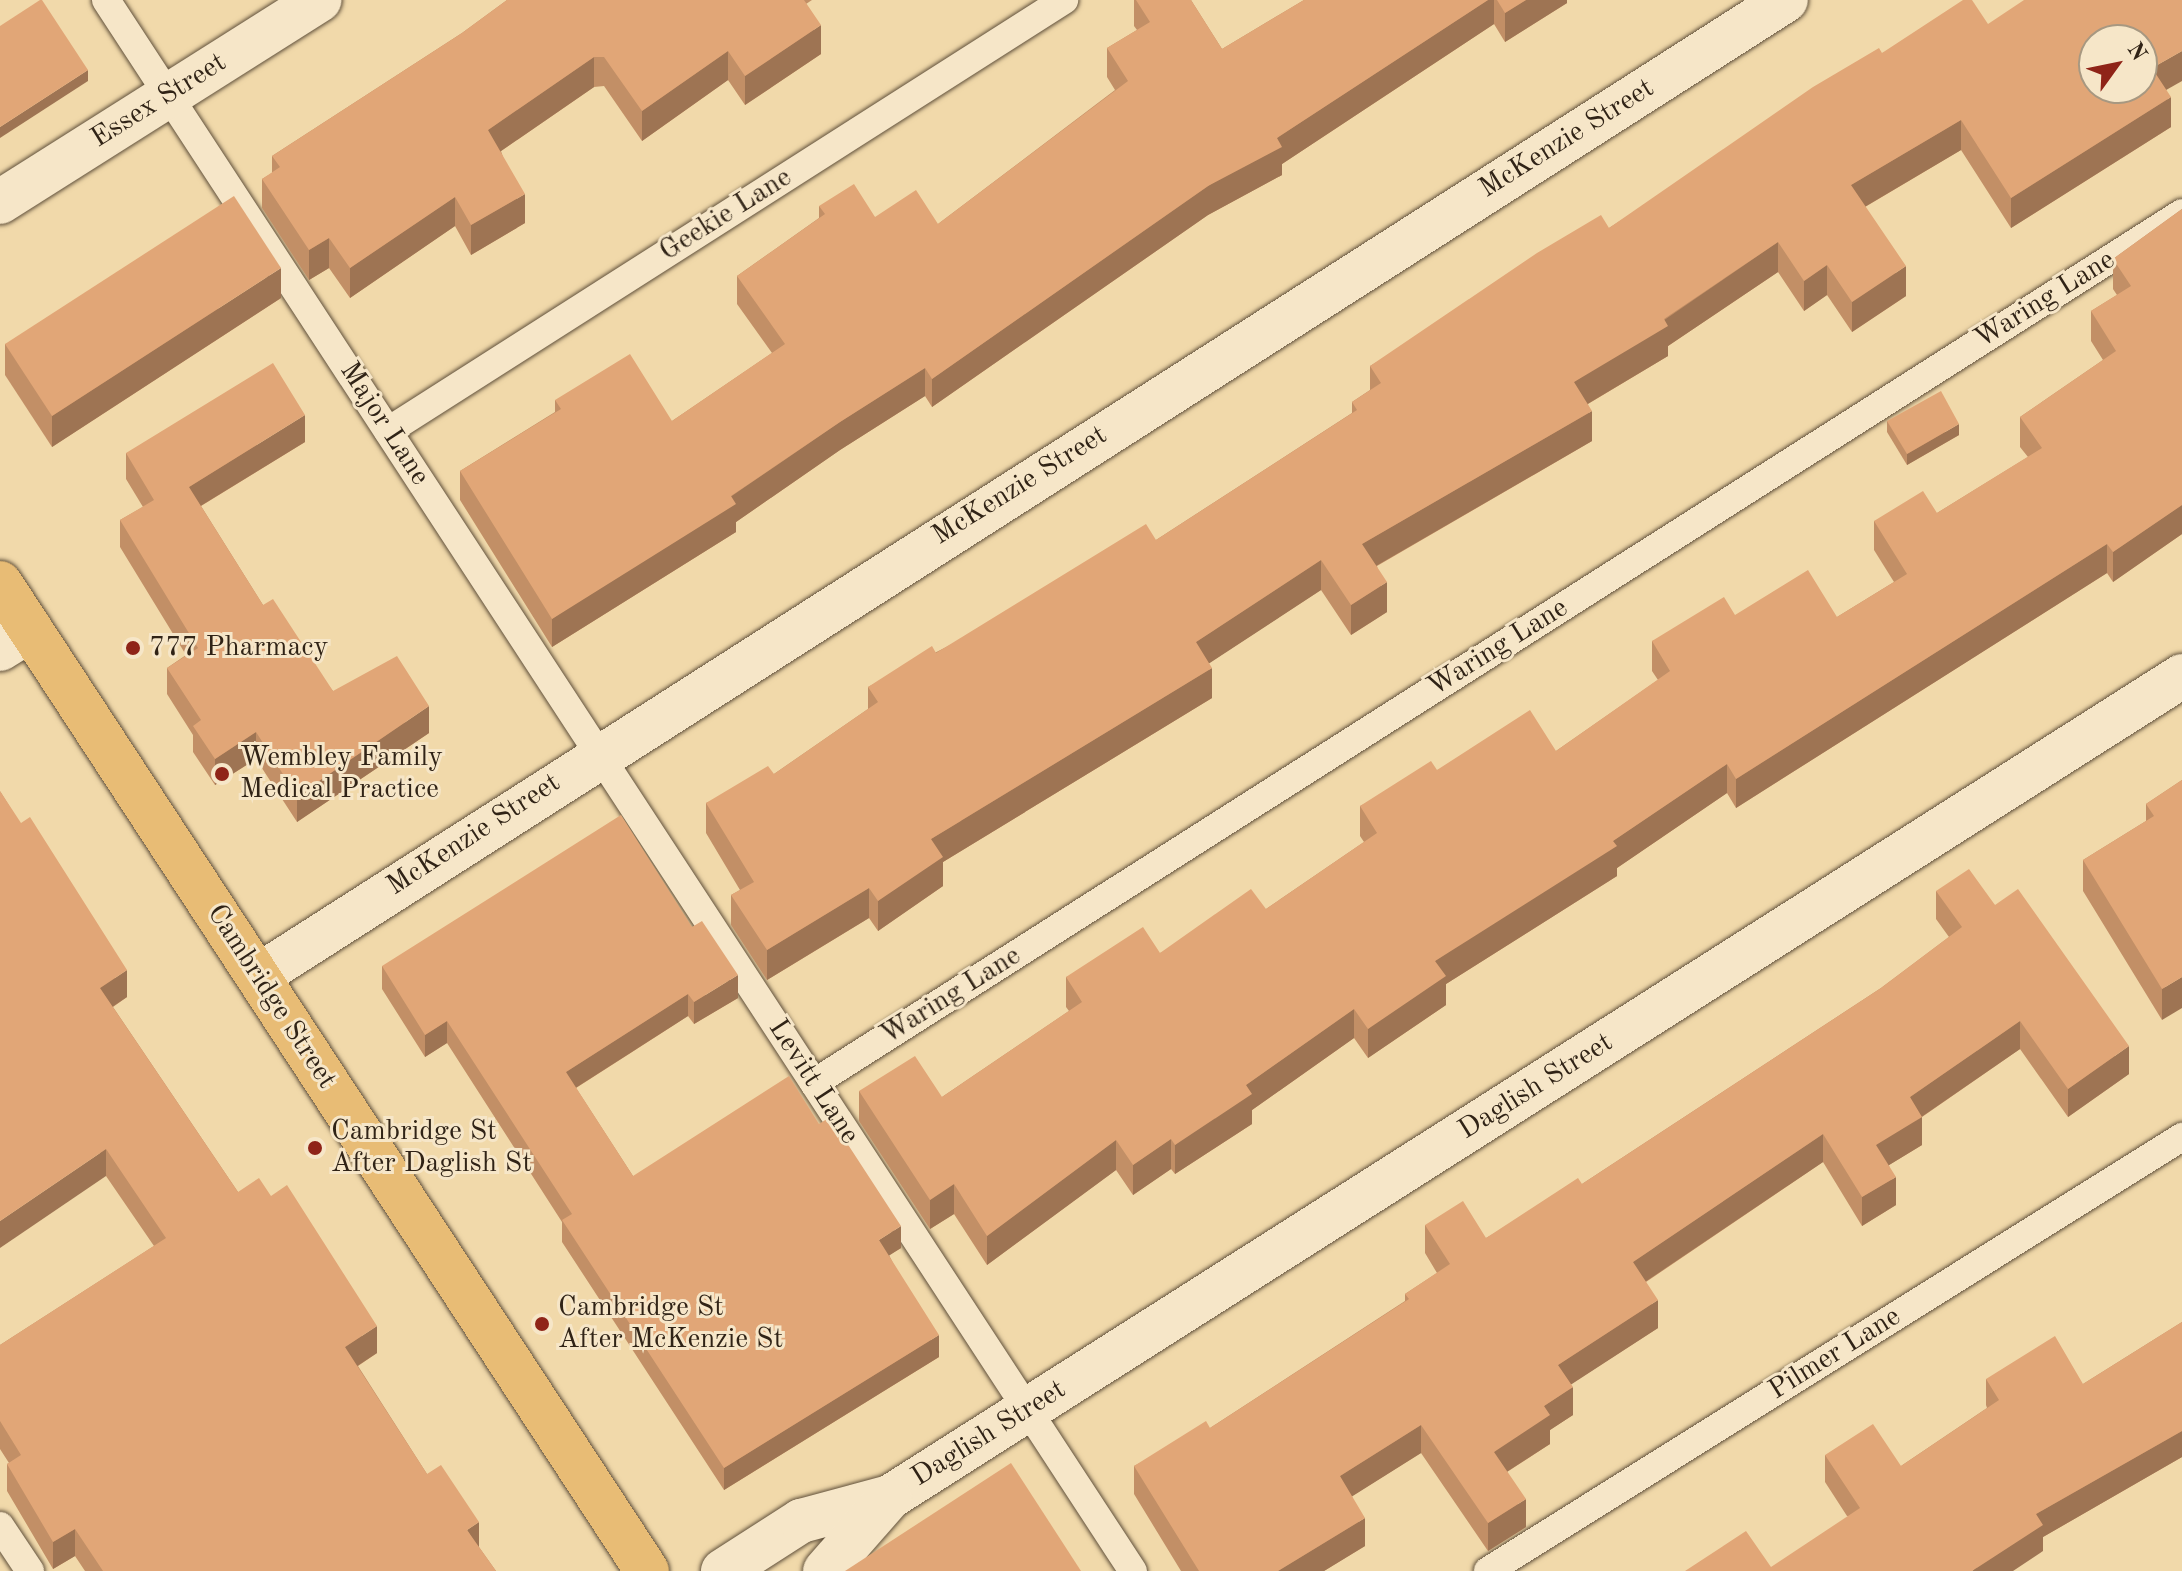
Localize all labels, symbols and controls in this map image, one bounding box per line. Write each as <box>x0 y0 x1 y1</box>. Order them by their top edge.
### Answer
north arrow <box>2078 24 2158 104</box>
text: N <box>2123 39 2150 65</box>
street label: Essex Street <box>85 46 233 156</box>
street label: McKenzie Street <box>1473 72 1661 206</box>
street label: Geekie Lane <box>654 161 798 269</box>
street label: Waring Lane <box>1969 244 2121 356</box>
street label: Major Lane <box>332 356 436 492</box>
street label: McKenzie Street <box>926 419 1114 553</box>
street label: Waring Lane <box>1422 592 1574 704</box>
place label: 777 Pharmacy <box>149 631 328 665</box>
marker: 777 Pharmacy <box>124 639 142 657</box>
place label: Wembley Family Medical Practice <box>240 741 443 807</box>
marker: Wembley Family Medical Practice <box>211 763 233 785</box>
street label: McKenzie Street <box>381 767 567 903</box>
street label: Cambridge Street <box>199 899 343 1095</box>
street label: Waring Lane <box>875 940 1027 1052</box>
street label: Levitt Lane <box>760 1013 866 1151</box>
street label: Daglish Street <box>1453 1026 1619 1148</box>
place label: Cambridge St After Daglish St <box>331 1115 532 1181</box>
marker: Cambridge St After Daglish St <box>306 1139 324 1157</box>
place label: Cambridge St After McKenzie St <box>558 1291 783 1357</box>
street label: Pilmer Lane <box>1763 1300 1907 1408</box>
marker: Cambridge St After McKenzie St <box>533 1315 551 1333</box>
street label: Daglish Street <box>906 1373 1072 1495</box>

